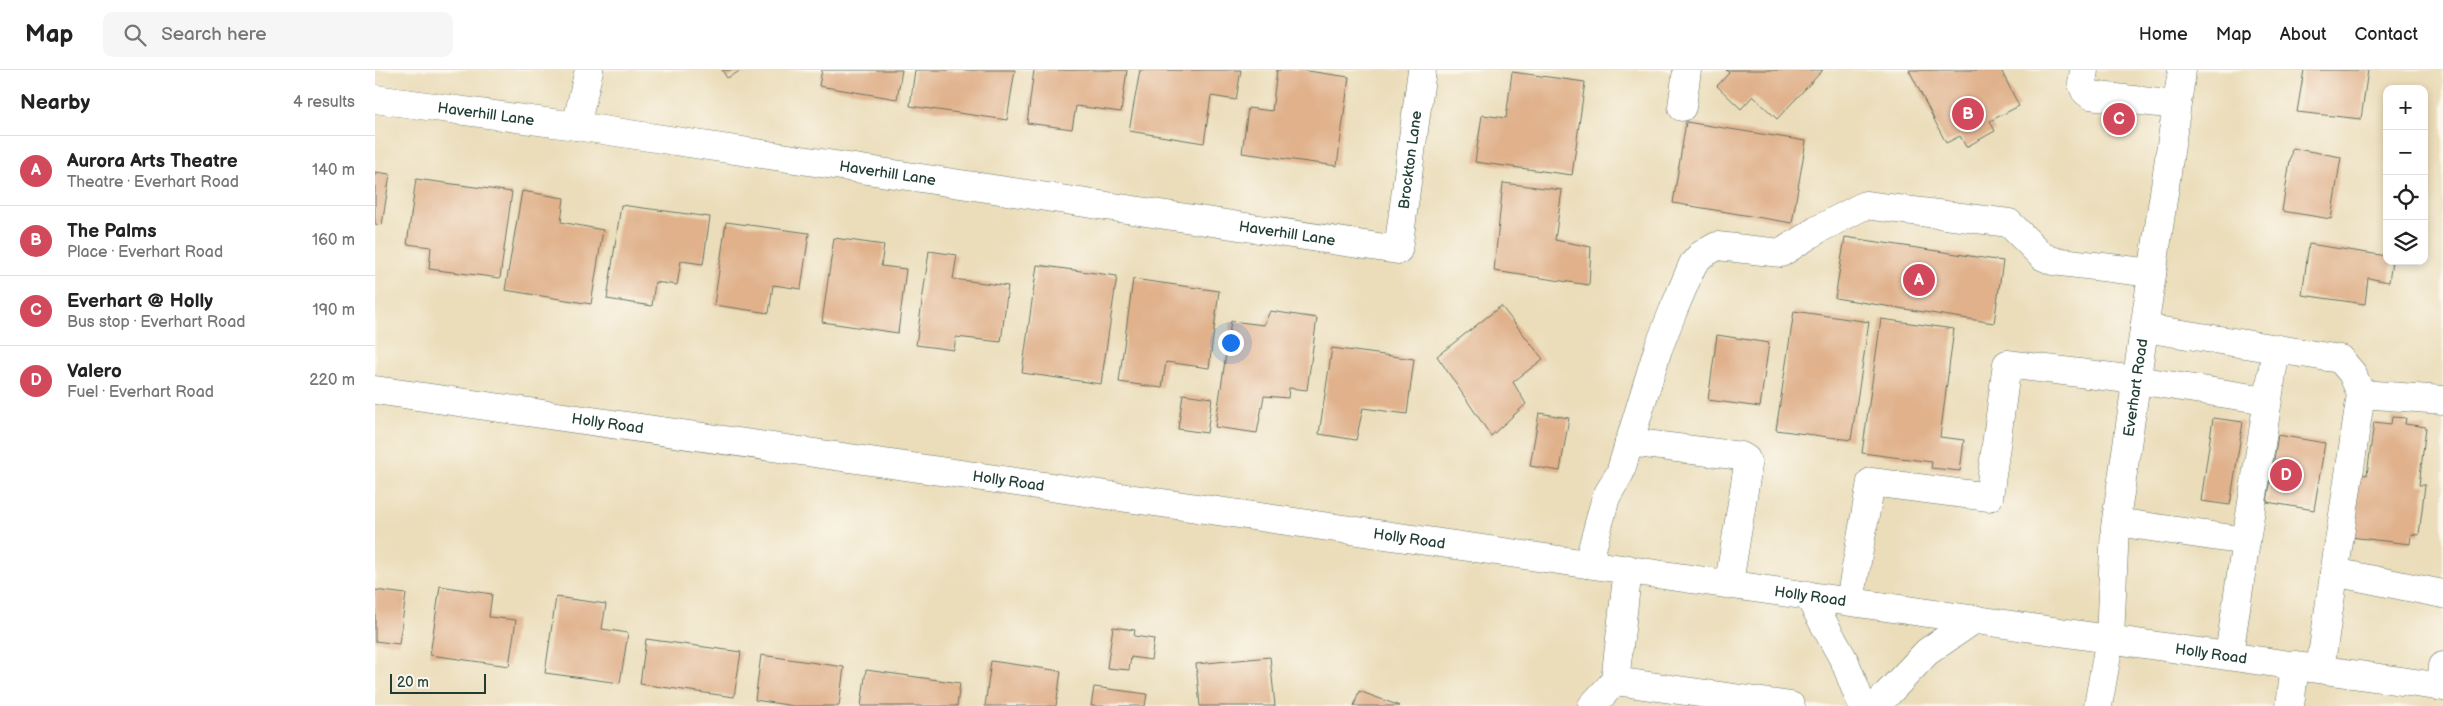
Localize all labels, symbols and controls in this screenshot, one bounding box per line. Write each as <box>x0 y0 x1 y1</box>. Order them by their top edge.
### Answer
search box <box>103 12 453 57</box>
text: Map <box>25 20 73 49</box>
icon: search <box>121 21 149 49</box>
text: Search here <box>161 23 267 46</box>
text: Home <box>2139 24 2188 45</box>
text: Map <box>2216 24 2252 45</box>
text: About <box>2280 24 2327 45</box>
text: Contact <box>2355 24 2418 45</box>
map controls <box>2383 85 2428 265</box>
button: + <box>2383 85 2428 130</box>
text: Nearby <box>20 90 90 115</box>
text: 4 results <box>293 93 355 112</box>
pin: B <box>1952 95 1984 133</box>
street label: Haverhill Lane <box>436 98 536 130</box>
pin: C <box>2103 100 2135 138</box>
street label: Brockton Lane <box>1394 109 1426 210</box>
button: − <box>2383 130 2428 175</box>
text: Aurora Arts Theatre <box>67 150 238 173</box>
street label: Haverhill Lane <box>838 156 937 190</box>
text: A <box>31 161 41 180</box>
text: 140 m <box>312 161 355 180</box>
text: Theatre · Everhart Road <box>67 173 239 192</box>
button: locate <box>2383 175 2428 220</box>
street label: Haverhill Lane <box>1238 217 1337 250</box>
text: The Palms <box>67 220 157 243</box>
button: layers <box>2383 220 2428 265</box>
text: B <box>30 231 42 250</box>
text: 160 m <box>312 231 355 250</box>
text: Place · Everhart Road <box>67 243 223 262</box>
pin: A <box>1903 261 1935 299</box>
text: Everhart @ Holly <box>67 290 213 313</box>
text: C <box>30 301 42 320</box>
text: 190 m <box>313 301 355 320</box>
text: Bus stop · Everhart Road <box>67 313 245 332</box>
your location <box>1218 330 1244 356</box>
street label: Everhart Road <box>2119 337 2152 438</box>
text: Valero <box>67 360 122 383</box>
text: D <box>30 371 42 390</box>
text: 220 m <box>309 371 355 390</box>
text: Fuel · Everhart Road <box>67 383 214 402</box>
street label: Holly Road <box>570 409 645 438</box>
pin: D <box>2270 456 2302 494</box>
street label: Holly Road <box>971 466 1046 496</box>
street label: Holly Road <box>1372 524 1447 553</box>
street label: Holly Road <box>1773 582 1847 611</box>
street label: Holly Road <box>2174 639 2248 668</box>
scale bar <box>390 671 486 694</box>
text: 20 m <box>397 674 429 691</box>

